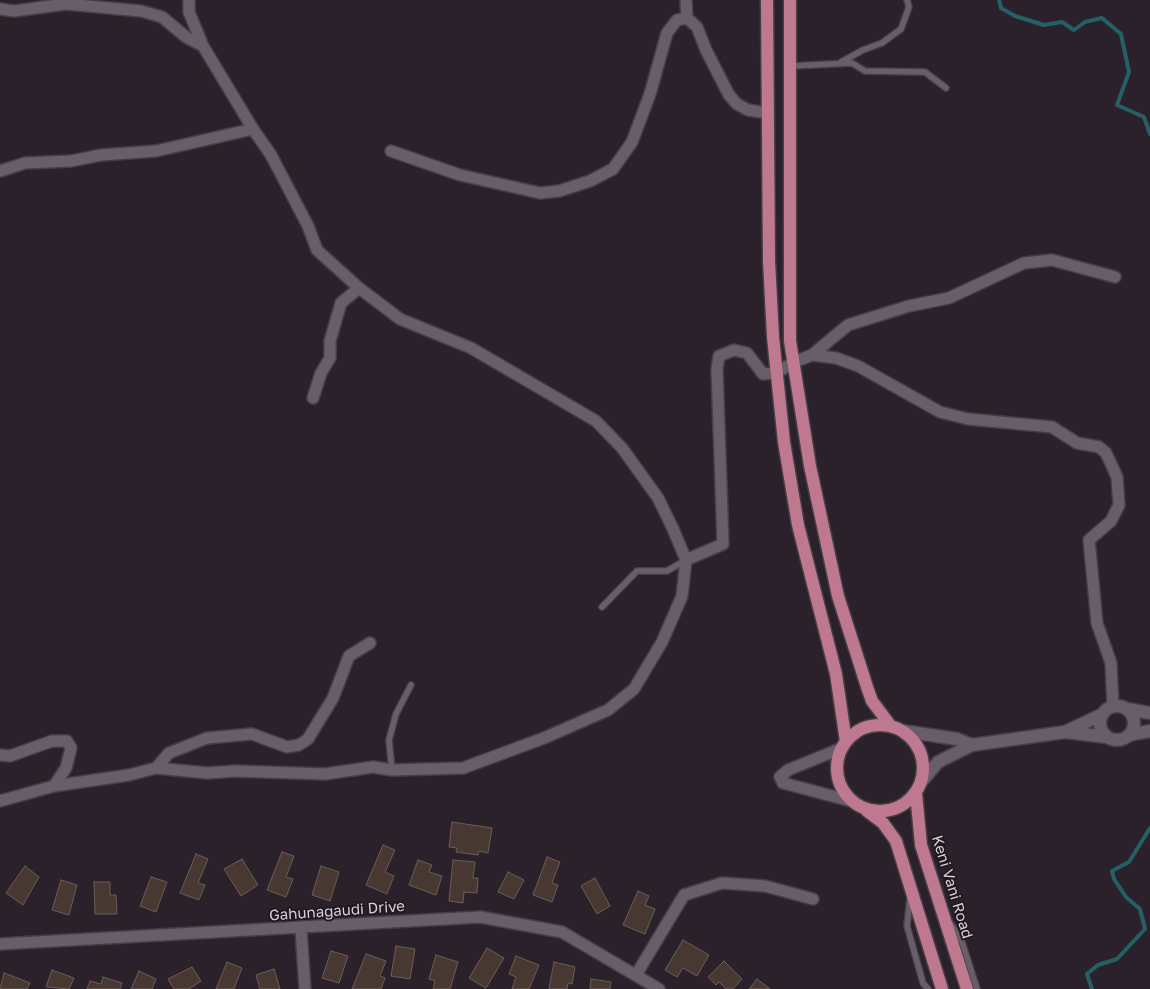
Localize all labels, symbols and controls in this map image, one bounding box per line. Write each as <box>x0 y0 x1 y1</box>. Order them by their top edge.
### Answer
street label: Keni Vani Road <box>928 833 976 941</box>
street label: Gahunagaudi Drive <box>269 897 405 925</box>

